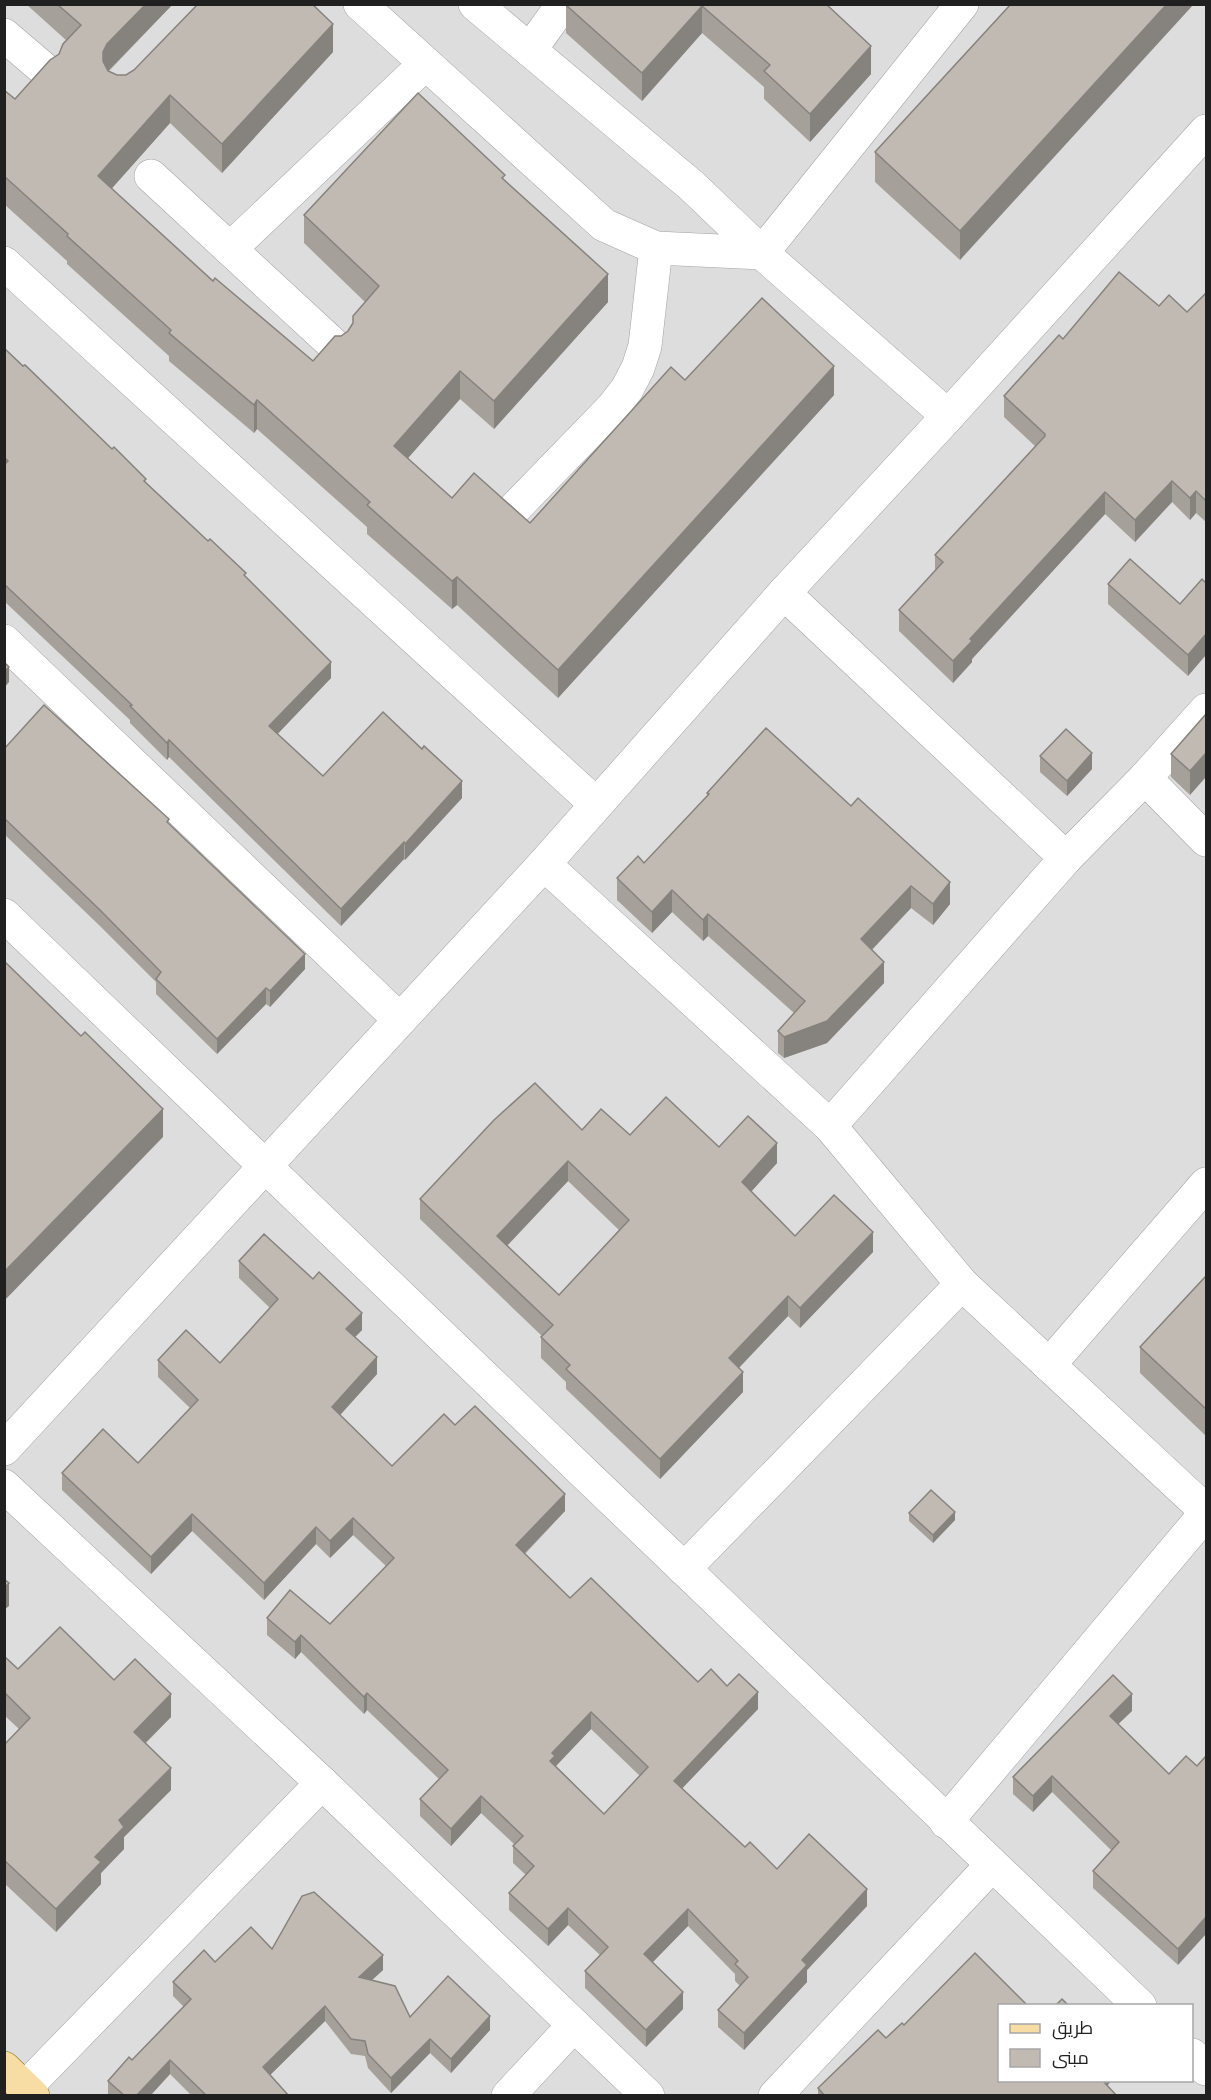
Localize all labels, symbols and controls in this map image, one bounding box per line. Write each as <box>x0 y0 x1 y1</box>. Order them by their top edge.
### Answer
legend <box>998 2004 1193 2082</box>
text: طريق <box>1052 2017 1093 2040</box>
text: مبنى <box>1052 2047 1089 2069</box>

